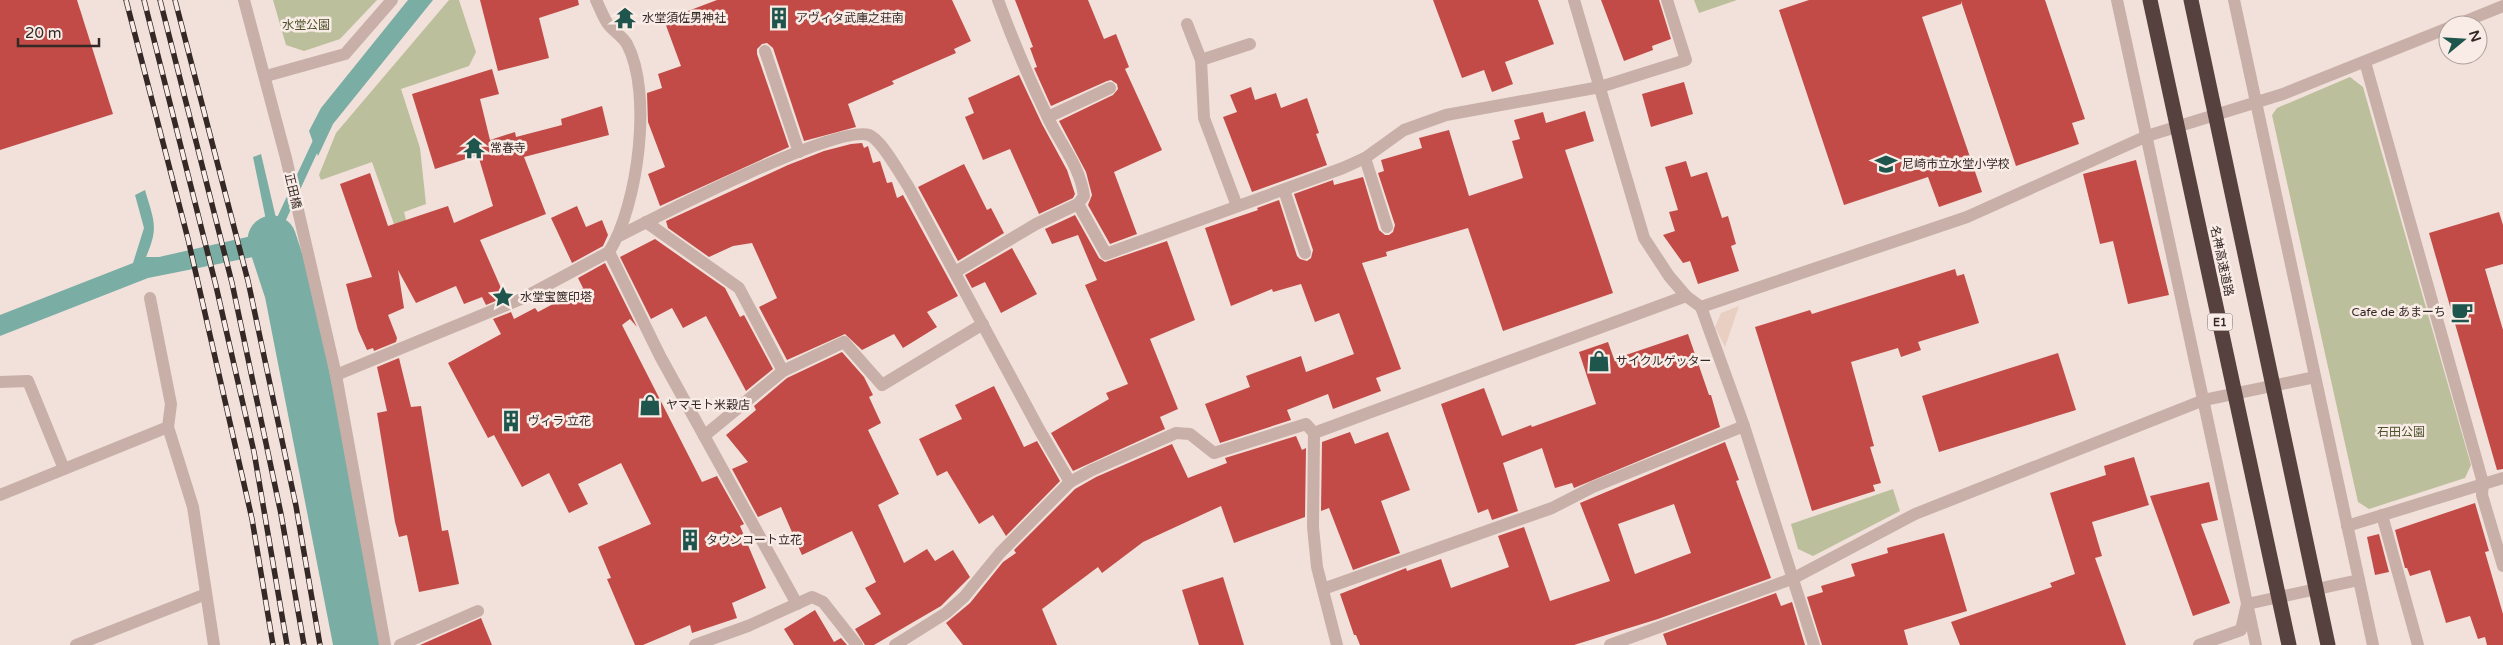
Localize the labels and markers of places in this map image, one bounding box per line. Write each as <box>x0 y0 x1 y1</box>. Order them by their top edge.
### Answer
temple icon: 水堂須佐男神社 <box>612 5 638 31</box>
building icon: アヴィタ武庫之荘南 <box>766 5 792 31</box>
place label: 水堂須佐男神社 <box>642 11 726 25</box>
place label: アヴィタ武庫之荘南 <box>796 11 904 25</box>
temple icon: 常春寺 <box>461 135 487 161</box>
place label: 常春寺 <box>490 141 526 155</box>
school or university icon: 尼崎市立水堂小学校 <box>1873 151 1899 177</box>
place label: 尼崎市立水堂小学校 <box>1902 157 2010 171</box>
place icon: 水堂宝篋印塔 <box>490 284 516 310</box>
place label: 水堂宝篋印塔 <box>520 290 592 304</box>
cafe icon: Cafe de あまーち <box>2449 299 2475 325</box>
place label: Cafe de あまーち <box>2351 305 2446 319</box>
shop icon: サイクルゲッター <box>1586 348 1612 374</box>
place label: サイクルゲッター <box>1616 354 1711 368</box>
shop icon: ヤマモト米穀店 <box>637 392 663 418</box>
place label: ヤマモト米穀店 <box>666 398 750 412</box>
building icon: ヴィラ 立花 <box>498 408 524 434</box>
place label: ヴィラ 立花 <box>528 414 591 428</box>
building icon: タウンコート立花 <box>677 527 703 553</box>
place label: タウンコート立花 <box>706 533 802 547</box>

